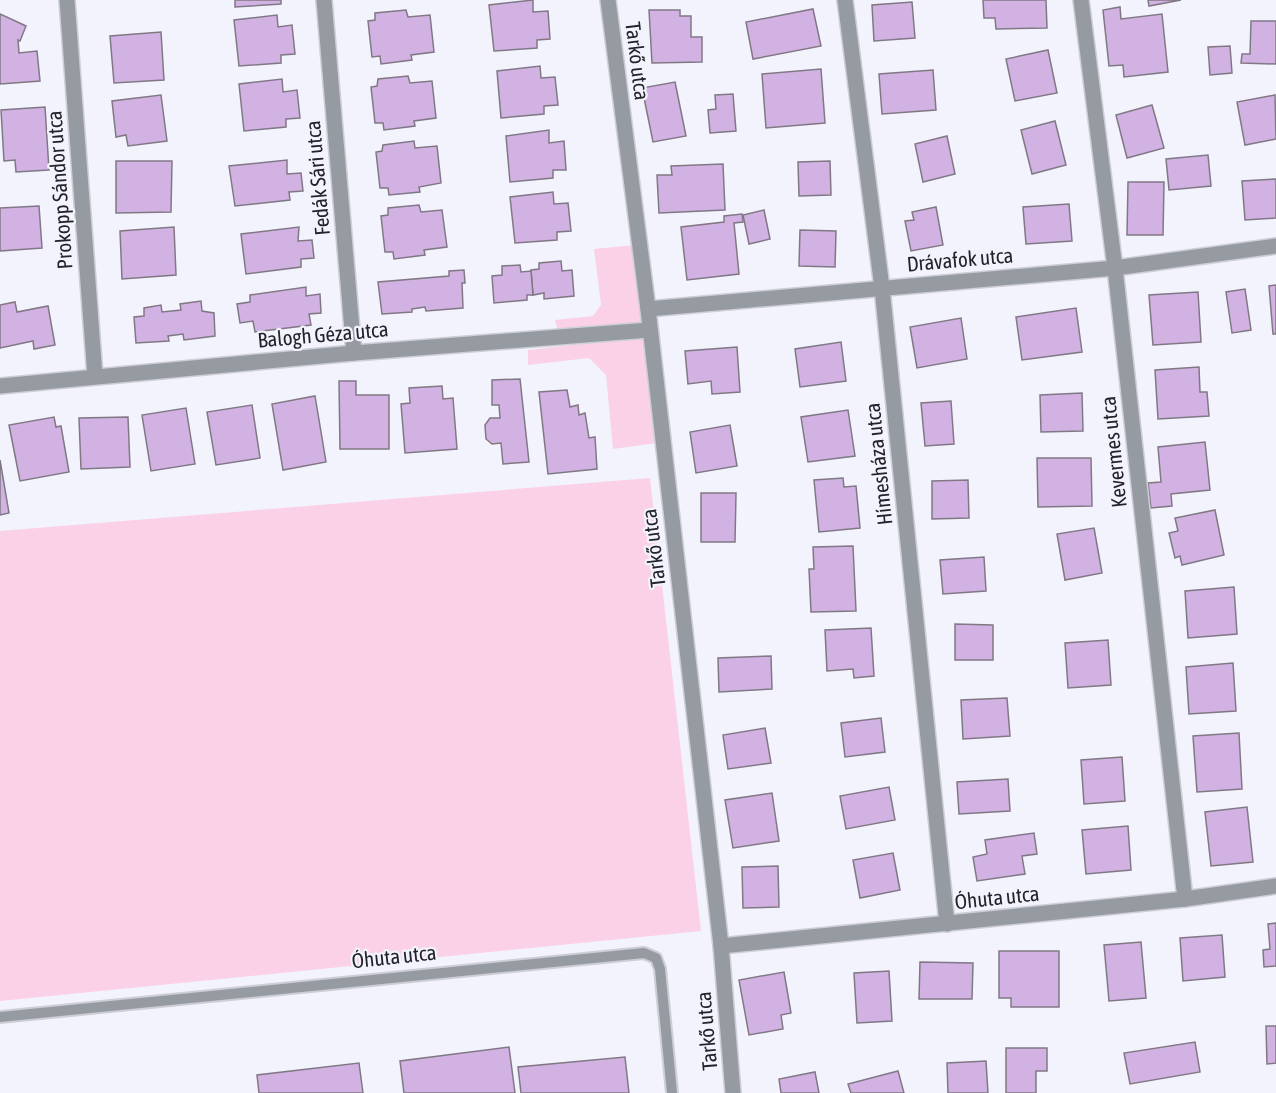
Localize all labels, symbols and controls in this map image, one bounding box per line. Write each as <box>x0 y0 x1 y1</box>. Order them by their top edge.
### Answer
street label: Tarkő utca <box>621 20 655 101</box>
street label: Prokopp Sándor utca <box>41 110 77 270</box>
street label: Fedák Sári utca <box>300 120 334 237</box>
street label: Drávafok utca <box>906 242 1014 276</box>
street label: Balogh Géza utca <box>256 316 389 352</box>
street label: Kevermes utca <box>1095 395 1131 509</box>
street label: Hímesháza utca <box>860 402 896 526</box>
street label: Tarkő utca <box>636 508 670 589</box>
street label: Óhuta utca <box>953 881 1040 913</box>
street label: Óhuta utca <box>350 940 437 972</box>
street label: Tarkő utca <box>691 991 721 1071</box>

